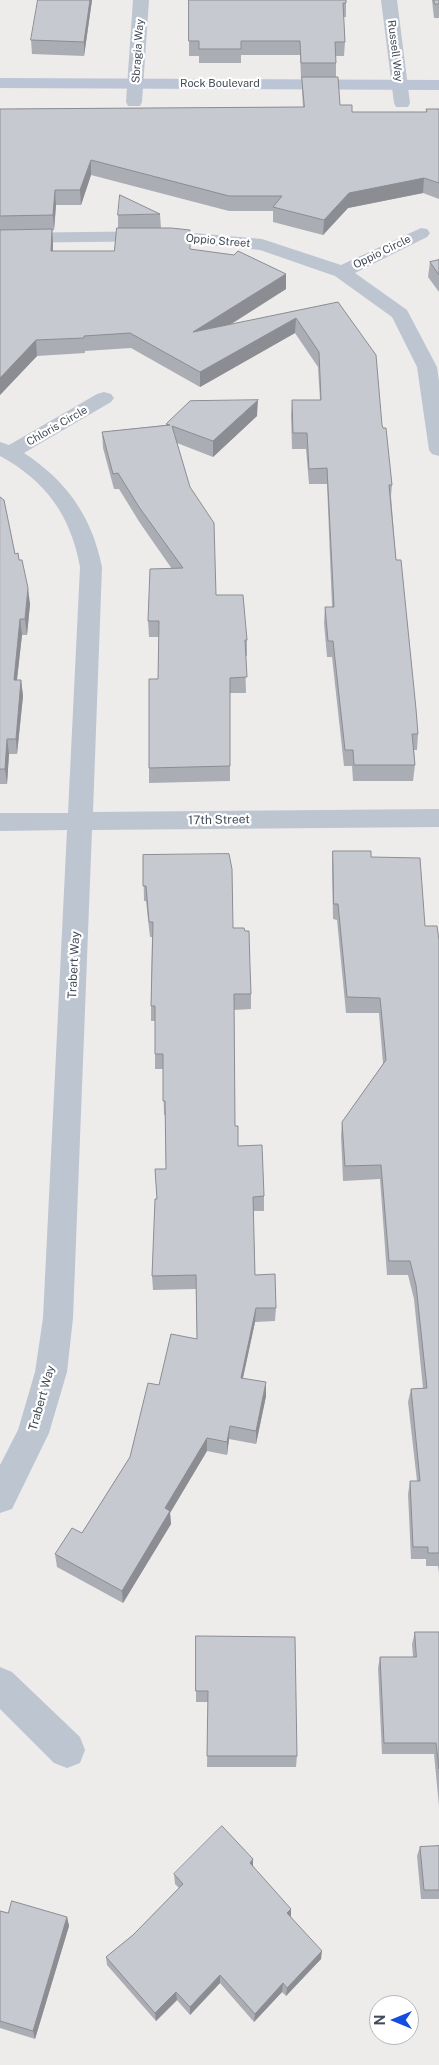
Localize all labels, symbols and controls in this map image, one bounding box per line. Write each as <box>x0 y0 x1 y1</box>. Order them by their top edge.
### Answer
street label: Sbragia Way <box>129 19 147 83</box>
street label: Russell Way <box>385 19 405 83</box>
street label: Rock Boulevard <box>180 77 260 91</box>
street label: Oppio Street <box>185 232 251 250</box>
street label: Oppio Circle <box>351 232 413 272</box>
street label: Chloris Circle <box>24 403 90 449</box>
street label: 17th Street <box>188 812 250 828</box>
street label: Trabert Way <box>65 931 83 999</box>
street label: Trabert Way <box>26 1363 58 1433</box>
north arrow <box>369 1995 419 2045</box>
text: N <box>372 2015 388 2025</box>

